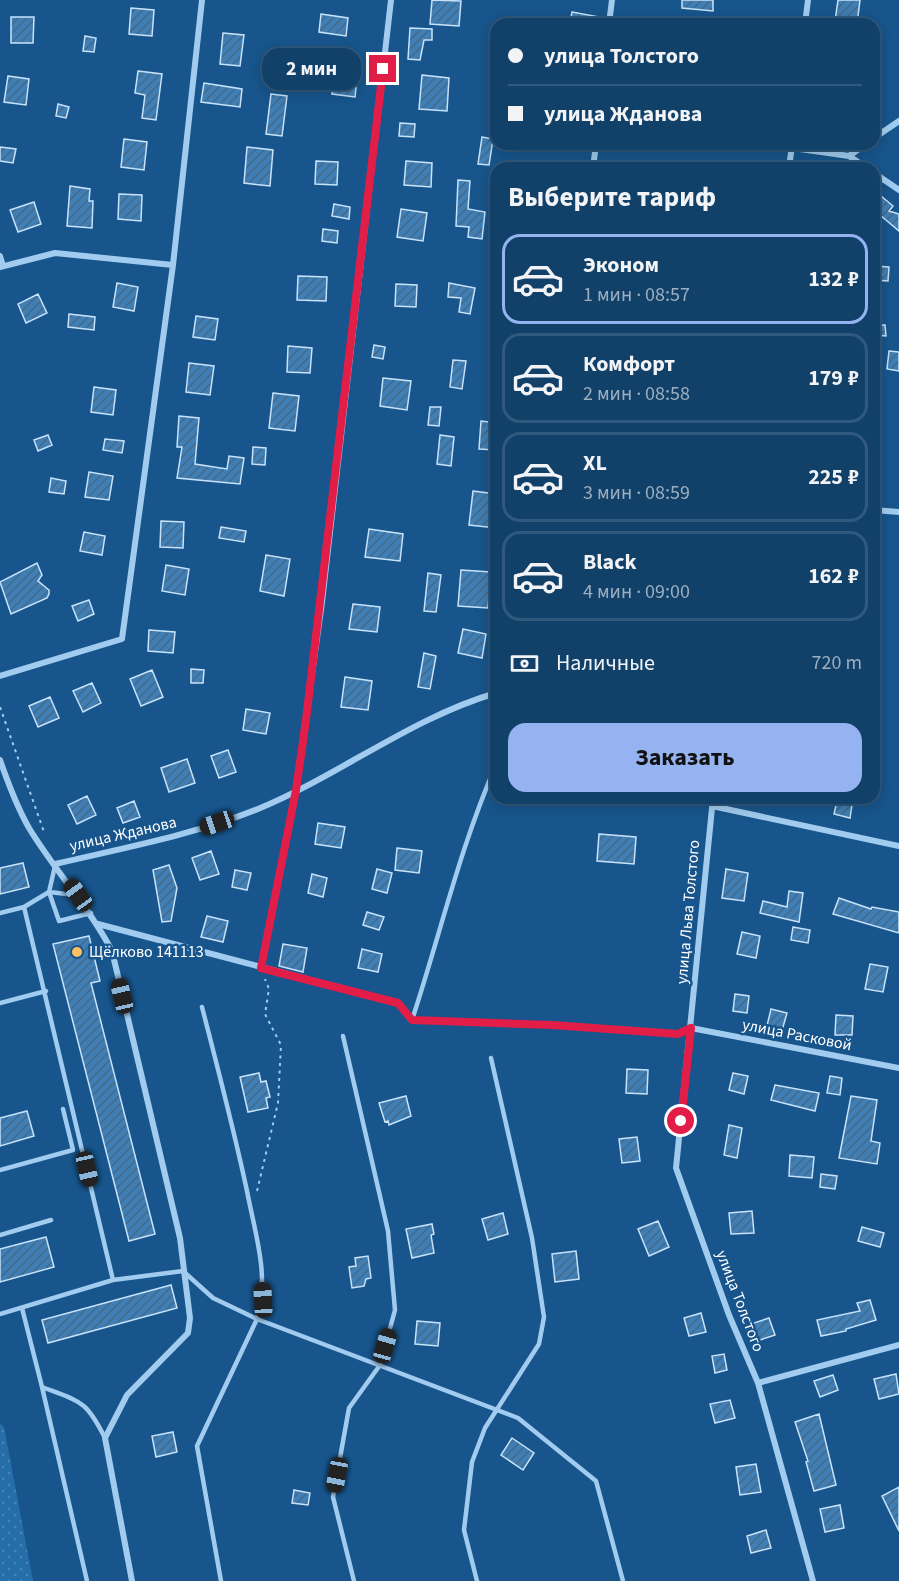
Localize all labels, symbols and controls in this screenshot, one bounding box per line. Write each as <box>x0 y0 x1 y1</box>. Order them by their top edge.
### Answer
text: улица Толстого <box>544 40 699 72</box>
callout: 2 мин <box>263 48 362 90</box>
text: 2 мин <box>286 55 337 83</box>
route end <box>369 55 396 82</box>
text: улица Жданова <box>544 98 702 130</box>
text: Выберите тариф <box>508 178 716 217</box>
text: Эконом <box>583 249 659 281</box>
icon: car <box>511 252 565 306</box>
text: 132 ₽ <box>808 263 859 295</box>
text: 1 мин · 08:57 <box>583 281 690 309</box>
text: Комфорт <box>583 348 675 380</box>
icon: car <box>511 351 565 405</box>
text: 179 ₽ <box>808 362 859 394</box>
text: 2 мин · 08:58 <box>583 380 690 408</box>
text: XL <box>583 447 607 479</box>
icon: car <box>511 450 565 504</box>
text: 225 ₽ <box>808 461 859 493</box>
text: 3 мин · 08:59 <box>583 479 690 507</box>
text: Black <box>583 546 637 578</box>
icon: car <box>511 549 565 603</box>
text: 162 ₽ <box>808 560 859 592</box>
text: 4 мин · 09:00 <box>583 578 690 606</box>
icon: cash <box>508 647 541 680</box>
text: Наличные <box>556 647 655 679</box>
text: 720 m <box>812 649 862 677</box>
button: Заказать <box>508 723 862 792</box>
car <box>197 809 237 837</box>
street label: улица Жданова <box>67 811 179 857</box>
street label: улица Льва Толстого <box>671 839 705 985</box>
car <box>60 875 96 915</box>
place label: Щёлково 141113 <box>89 941 204 963</box>
marker: Щёлково 141113 <box>70 945 84 959</box>
car <box>109 976 135 1016</box>
street label: улица Расковой <box>740 1014 854 1056</box>
route start <box>667 1107 694 1134</box>
car <box>74 1149 100 1189</box>
street label: улица Толстого <box>710 1247 770 1355</box>
car <box>253 1282 273 1318</box>
car <box>371 1326 399 1366</box>
car <box>325 1456 349 1494</box>

